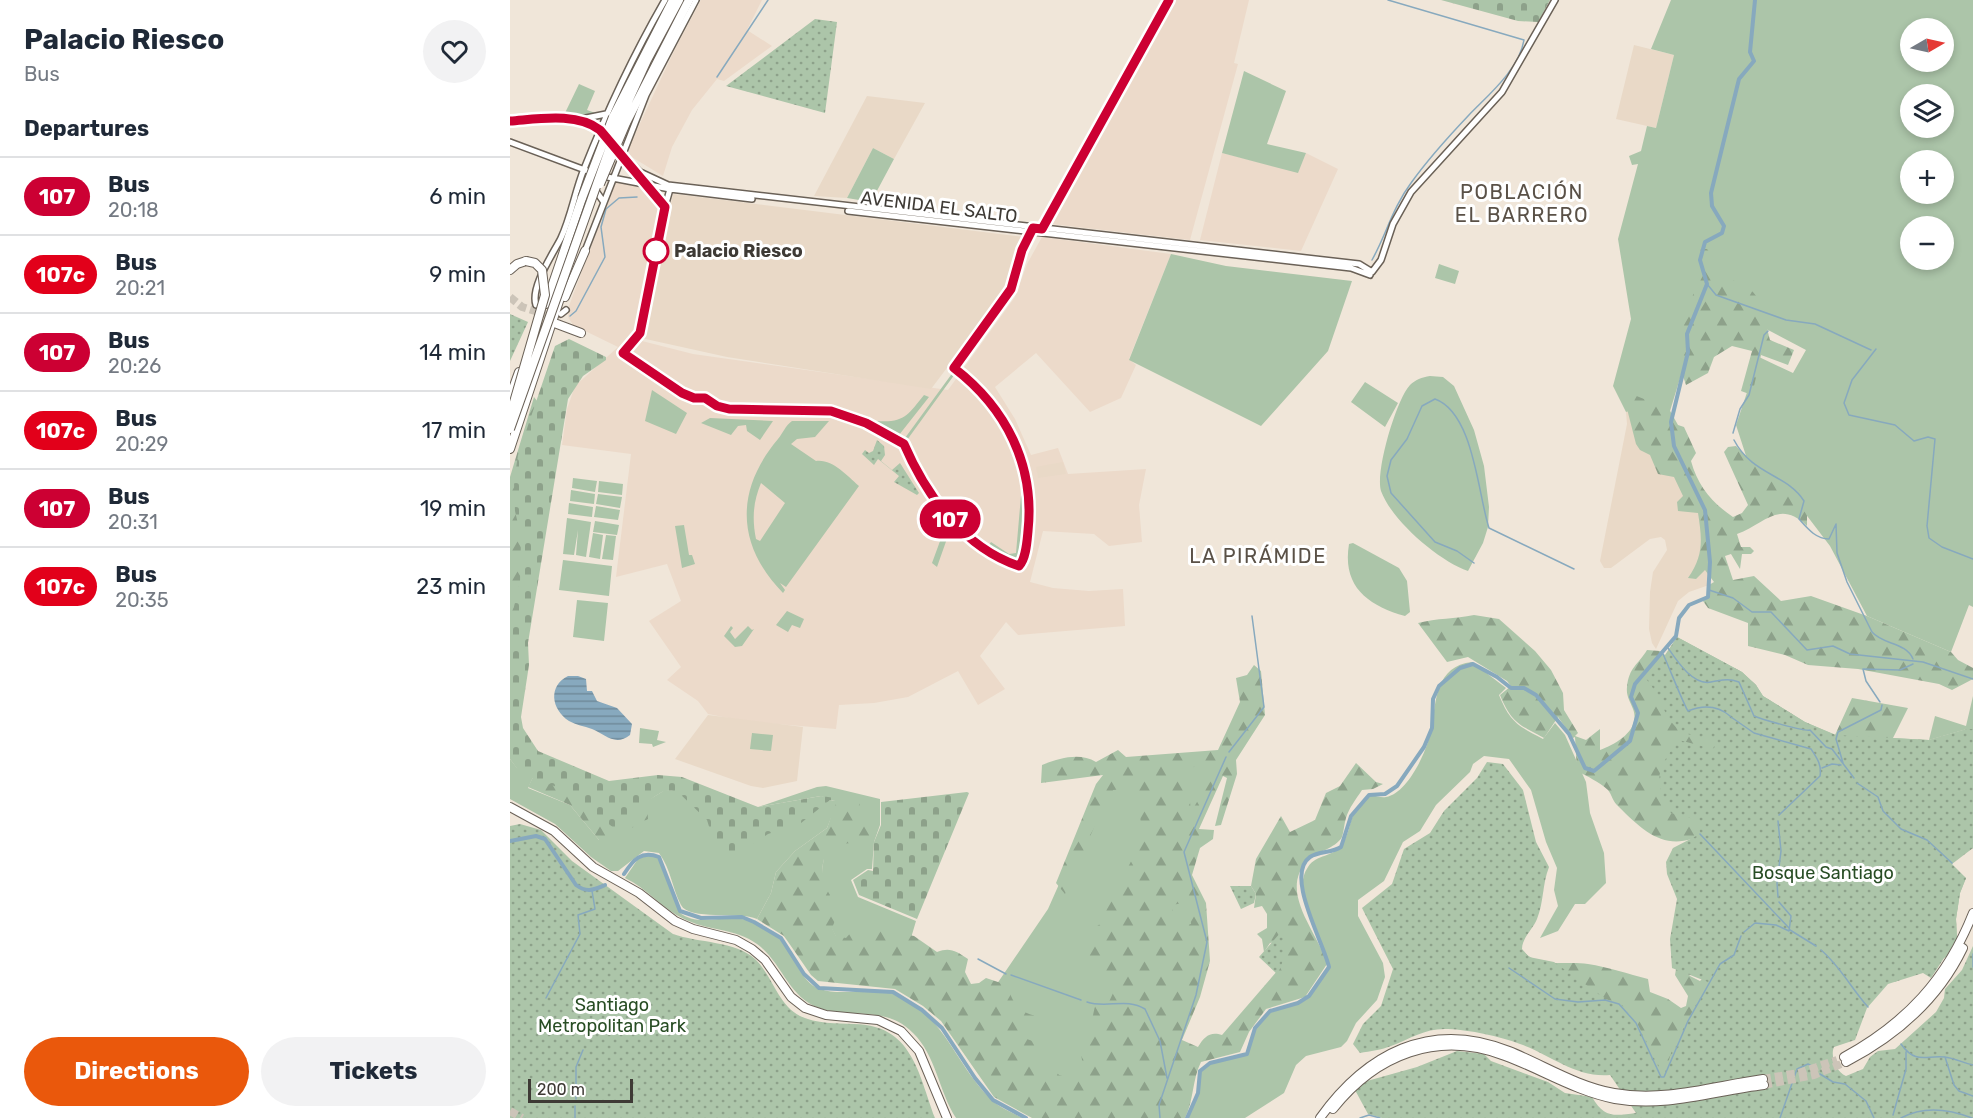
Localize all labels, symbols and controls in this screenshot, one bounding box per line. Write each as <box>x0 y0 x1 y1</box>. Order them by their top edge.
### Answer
north arrow <box>1900 18 1954 72</box>
map controls <box>1900 18 1954 270</box>
button: heart <box>423 20 486 83</box>
text: Palacio Riesco <box>24 23 224 56</box>
text: Bus <box>24 62 60 86</box>
button: layers <box>1900 84 1954 138</box>
text: Departures <box>24 115 149 142</box>
button: + <box>1900 150 1954 204</box>
text: Bus <box>108 171 150 198</box>
district label: POBLACIÓN EL BARRERO <box>1455 180 1589 227</box>
text: 6 min <box>429 183 486 210</box>
text: 107 <box>39 184 75 209</box>
street label: AVENIDA EL SALTO <box>859 186 1019 228</box>
text: 20:18 <box>108 198 159 222</box>
button: − <box>1900 216 1954 270</box>
marker: Palacio Riesco <box>643 238 669 264</box>
place label: Palacio Riesco <box>674 240 803 262</box>
text: Bus <box>115 249 157 276</box>
text: 9 min <box>429 261 486 288</box>
text: 107c <box>36 262 85 287</box>
text: 20:21 <box>115 276 165 300</box>
text: Bus <box>108 327 150 354</box>
text: 14 min <box>419 339 486 366</box>
text: 107 <box>39 340 75 365</box>
text: 20:26 <box>108 354 161 378</box>
text: Bus <box>115 405 157 432</box>
text: 17 min <box>422 417 486 444</box>
text: 107c <box>36 418 85 443</box>
text: 20:29 <box>115 432 168 456</box>
text: Bus <box>108 483 150 510</box>
text: 19 min <box>420 495 486 522</box>
text: 107 <box>39 496 75 521</box>
line badge: 107 <box>916 500 984 538</box>
text: 107 <box>932 507 968 532</box>
text: 20:31 <box>108 510 158 534</box>
district label: LA PIRÁMIDE <box>1189 544 1327 568</box>
text: Bus <box>115 561 157 588</box>
text: 23 min <box>416 573 486 600</box>
text: 107c <box>36 574 85 599</box>
text: 20:35 <box>115 588 169 612</box>
park label: Bosque Santiago <box>1752 862 1894 884</box>
park label: Santiago Metropolitan Park <box>538 994 687 1037</box>
button: Directions <box>24 1037 249 1106</box>
button: Tickets <box>261 1037 486 1106</box>
scale bar <box>528 1076 633 1104</box>
text: 200 m <box>537 1080 585 1099</box>

